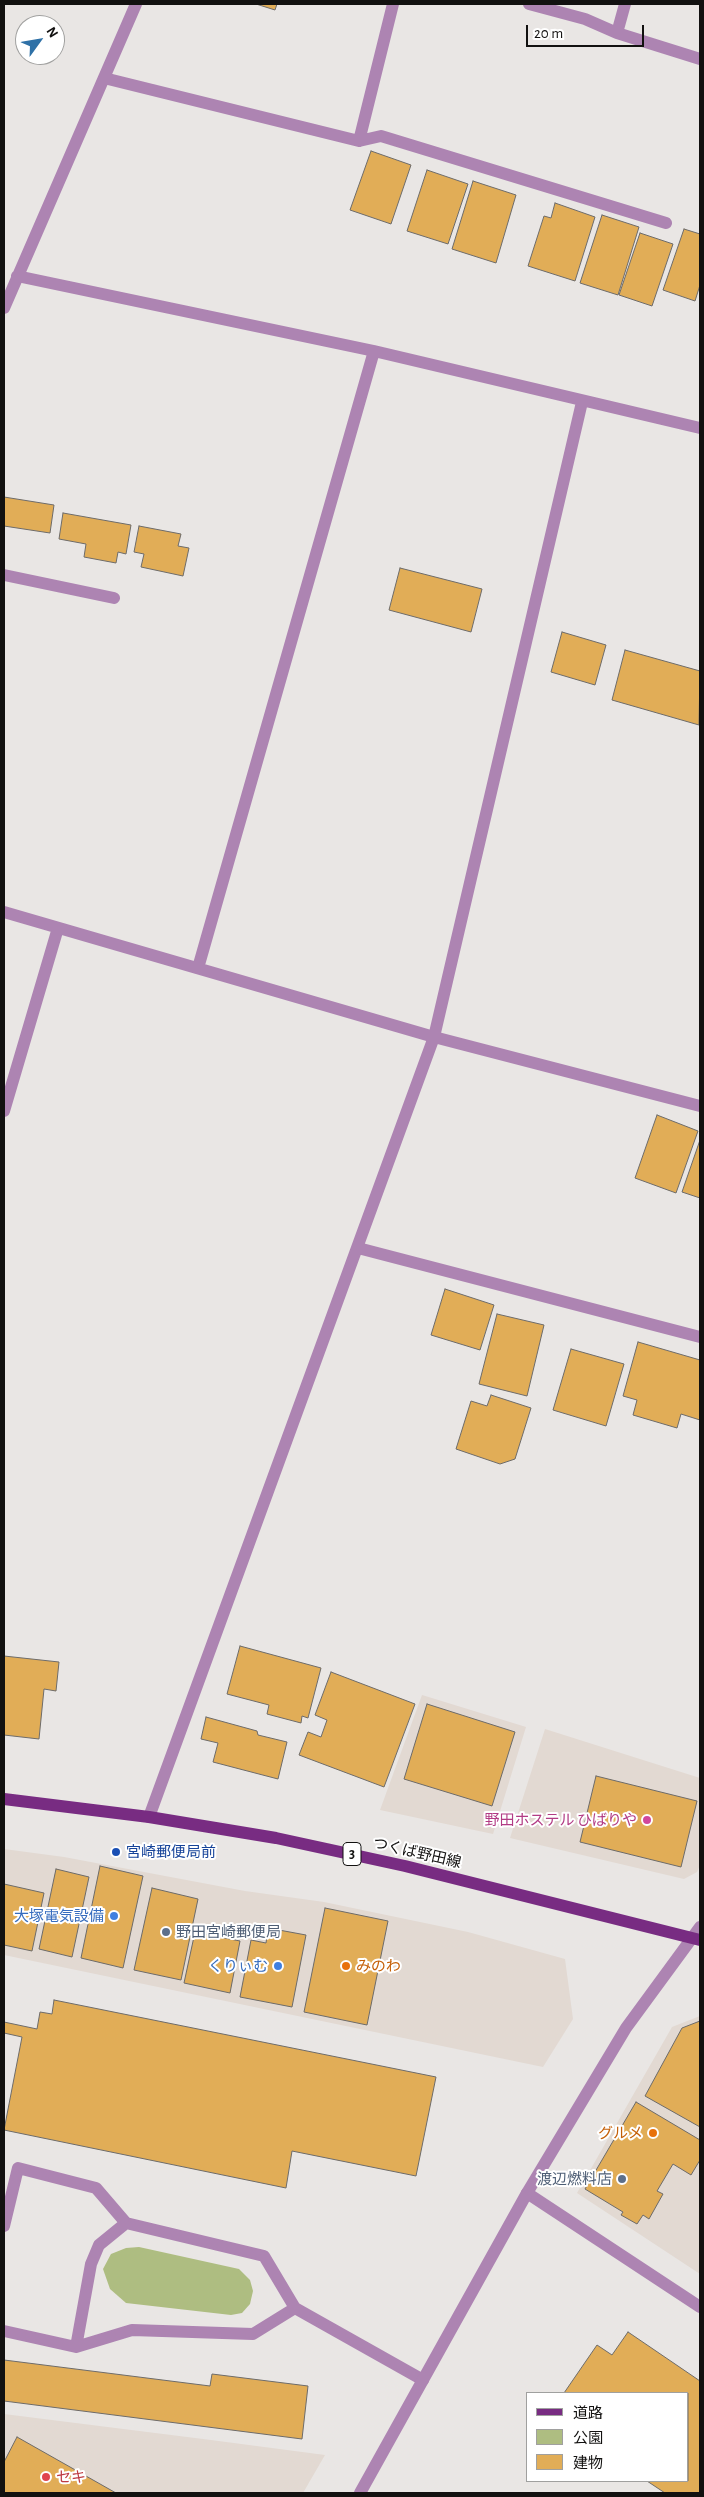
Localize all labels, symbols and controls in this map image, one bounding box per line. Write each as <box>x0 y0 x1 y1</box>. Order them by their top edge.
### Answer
north arrow <box>15 15 65 65</box>
scale bar <box>529 15 646 47</box>
text: N <box>43 25 60 40</box>
text: 20 m <box>534 26 563 41</box>
place label: 野田ホステル ひばりや <box>485 1811 637 1829</box>
marker: 野田ホステル ひばりや <box>641 1814 653 1826</box>
street label: つくば野田線 <box>371 1834 463 1872</box>
road number: 3 <box>343 1842 361 1866</box>
place label: 宮崎郵便局前 <box>126 1843 216 1861</box>
marker: 宮崎郵便局前 <box>110 1846 122 1858</box>
place label: 大塚電気設備 <box>14 1907 104 1925</box>
marker: 大塚電気設備 <box>108 1910 120 1922</box>
place label: 野田宮崎郵便局 <box>176 1923 281 1941</box>
marker: 野田宮崎郵便局 <box>160 1926 172 1938</box>
place label: くりぃむ <box>208 1957 268 1975</box>
place label: みのわ <box>356 1957 401 1975</box>
marker: くりぃむ <box>272 1960 284 1972</box>
marker: みのわ <box>340 1960 352 1972</box>
place label: グルメ <box>598 2124 643 2142</box>
marker: グルメ <box>647 2127 659 2139</box>
place label: 渡辺燃料店 <box>537 2170 612 2188</box>
marker: 渡辺燃料店 <box>616 2173 628 2185</box>
legend <box>526 2392 689 2482</box>
text: 道路 <box>573 2406 603 2421</box>
text: 公園 <box>573 2431 603 2446</box>
text: 建物 <box>573 2456 603 2471</box>
place label: セキ <box>56 2468 86 2486</box>
marker: セキ <box>40 2471 52 2483</box>

